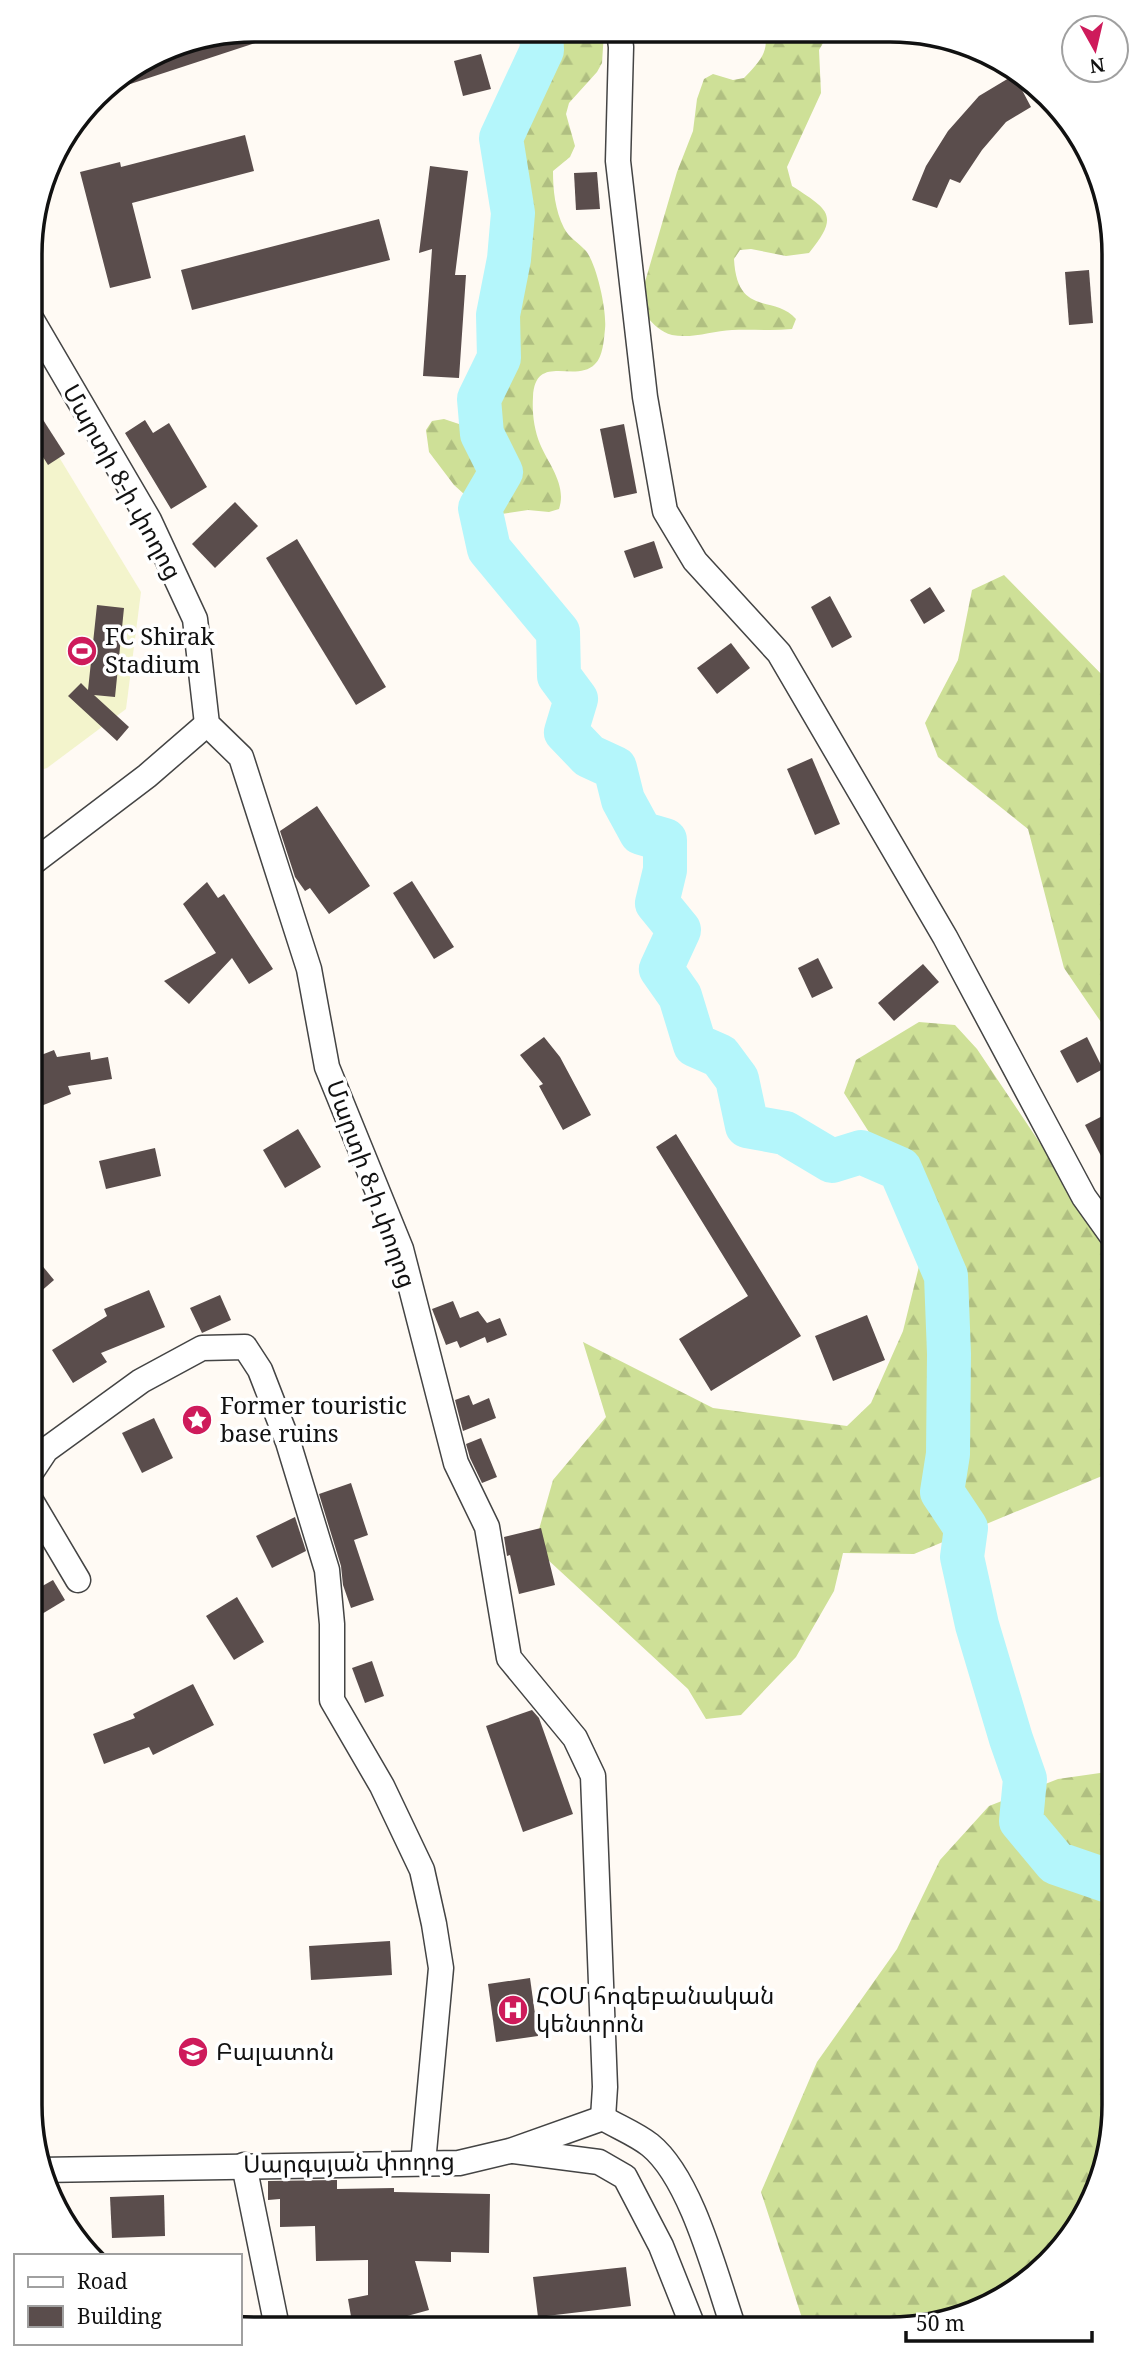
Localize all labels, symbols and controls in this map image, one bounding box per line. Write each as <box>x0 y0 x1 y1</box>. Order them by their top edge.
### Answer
north arrow <box>1060 14 1130 84</box>
text: N <box>1088 52 1107 80</box>
street label: Մարտի 8-ի փողոց <box>56 378 191 585</box>
place label: FC Shirak Stadium <box>105 619 215 680</box>
sports icon: FC Shirak Stadium <box>65 634 99 668</box>
street label: Մարտի 8-ի փողոց <box>320 1075 425 1292</box>
place label: Former touristic base ruins <box>220 1388 407 1449</box>
place icon: Former touristic base ruins <box>180 1403 214 1437</box>
place label: ՀՕՄ հոգեբանական կենտրոն <box>536 1978 775 2039</box>
hospital icon: ՀՕՄ հոգեբանական կենտրոն <box>496 1993 530 2027</box>
place label: Բալատոն <box>216 2034 334 2067</box>
school or university icon: Բալատոն <box>176 2035 210 2069</box>
street label: Սարգսյան փողոց <box>243 2143 455 2180</box>
legend <box>14 2254 242 2345</box>
text: Road <box>77 2267 128 2295</box>
scale bar <box>906 2300 1092 2344</box>
text: Building <box>77 2302 162 2330</box>
text: 50 m <box>916 2309 965 2337</box>

